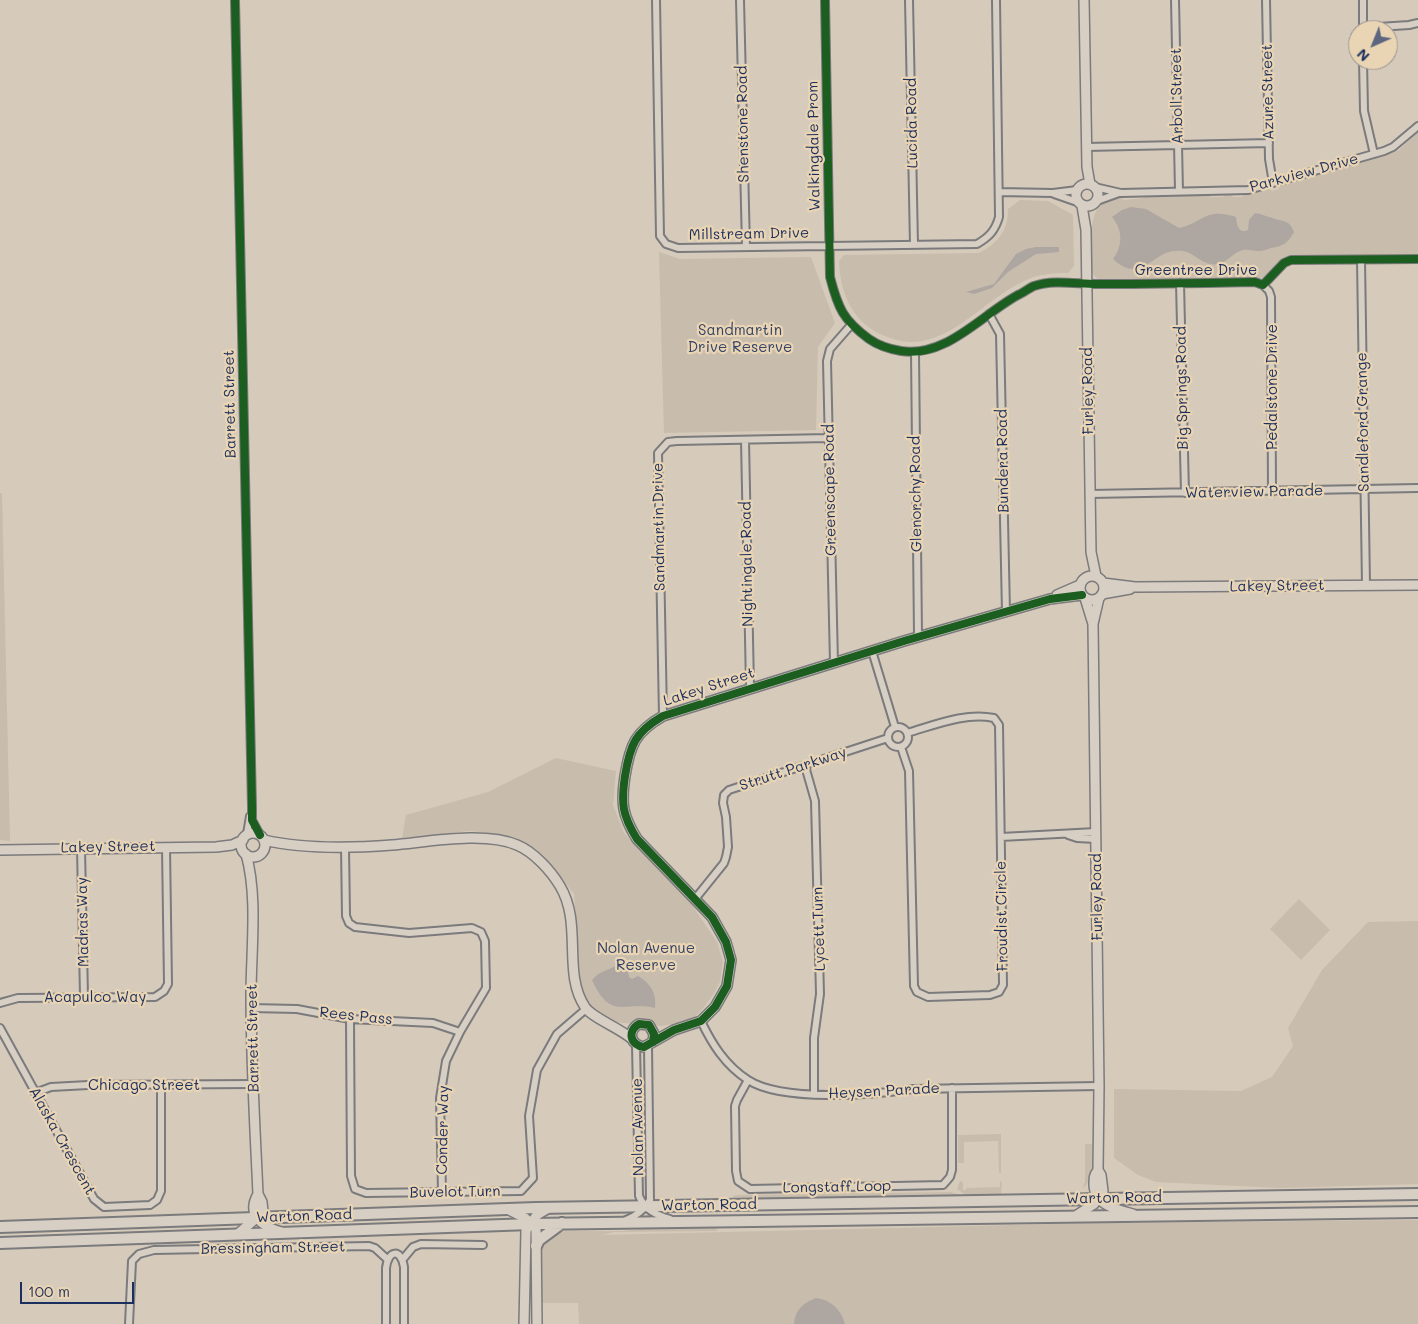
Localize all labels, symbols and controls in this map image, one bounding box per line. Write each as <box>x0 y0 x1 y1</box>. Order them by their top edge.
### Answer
north arrow <box>1348 20 1398 70</box>
street label: Azure Street <box>1258 44 1278 140</box>
text: N <box>1353 45 1373 66</box>
street label: Arboll Street <box>1167 48 1187 144</box>
street label: Shenstone Road <box>733 65 753 183</box>
street label: Lucida Road <box>902 78 922 168</box>
street label: Walkingdale Prom <box>804 81 824 211</box>
street label: Parkview Drive <box>1248 150 1360 196</box>
street label: Millstream Drive <box>689 224 809 244</box>
street label: Greentree Drive <box>1135 261 1257 279</box>
park label: Sandmartin Drive Reserve <box>688 321 792 356</box>
street label: Pedalstone Drive <box>1263 324 1281 450</box>
street label: Big Springs Road <box>1172 326 1192 450</box>
street label: Furley Road <box>1078 347 1098 435</box>
street label: Barrett Street <box>220 349 240 459</box>
street label: Sandleford Grange <box>1353 352 1373 492</box>
street label: Bundera Road <box>993 409 1013 513</box>
street label: Greenscape Road <box>820 424 840 556</box>
street label: Glenorchy Road <box>906 436 926 552</box>
street label: Sandmartin Drive <box>649 463 669 591</box>
street label: Waterview Parade <box>1185 482 1323 502</box>
street label: Nightingale Road <box>737 501 757 627</box>
street label: Lakey Street <box>1229 576 1325 596</box>
street label: Lakey Street <box>661 664 757 710</box>
street label: Strutt Parkway <box>737 743 849 795</box>
street label: Lakey Street <box>60 837 156 857</box>
street label: Furley Road <box>1087 853 1107 941</box>
street label: Froudist Circle <box>992 861 1012 971</box>
street label: Madras Way <box>73 877 93 967</box>
street label: Lycett Turn <box>809 887 829 971</box>
park label: Nolan Avenue Reserve <box>597 939 695 974</box>
street label: Barrett Street <box>243 983 263 1093</box>
street label: Acapulco Way <box>44 988 146 1006</box>
street label: Rees Pass <box>319 1003 393 1029</box>
street label: Chicago Street <box>88 1076 200 1094</box>
street label: Nolan Avenue <box>628 1078 648 1176</box>
street label: Heysen Parade <box>828 1079 940 1103</box>
street label: Alaska Crescent <box>25 1084 99 1198</box>
street label: Conder Way <box>433 1085 453 1175</box>
street label: Longstaff Loop <box>783 1177 891 1197</box>
street label: Buvelot Turn <box>409 1182 501 1202</box>
street label: Warton Road <box>1066 1188 1162 1208</box>
street label: Warton Road <box>661 1195 757 1215</box>
street label: Warton Road <box>256 1205 352 1227</box>
street label: Bressingham Street <box>201 1238 345 1258</box>
scale bar <box>22 1272 136 1304</box>
text: 100 m <box>28 1281 70 1301</box>

